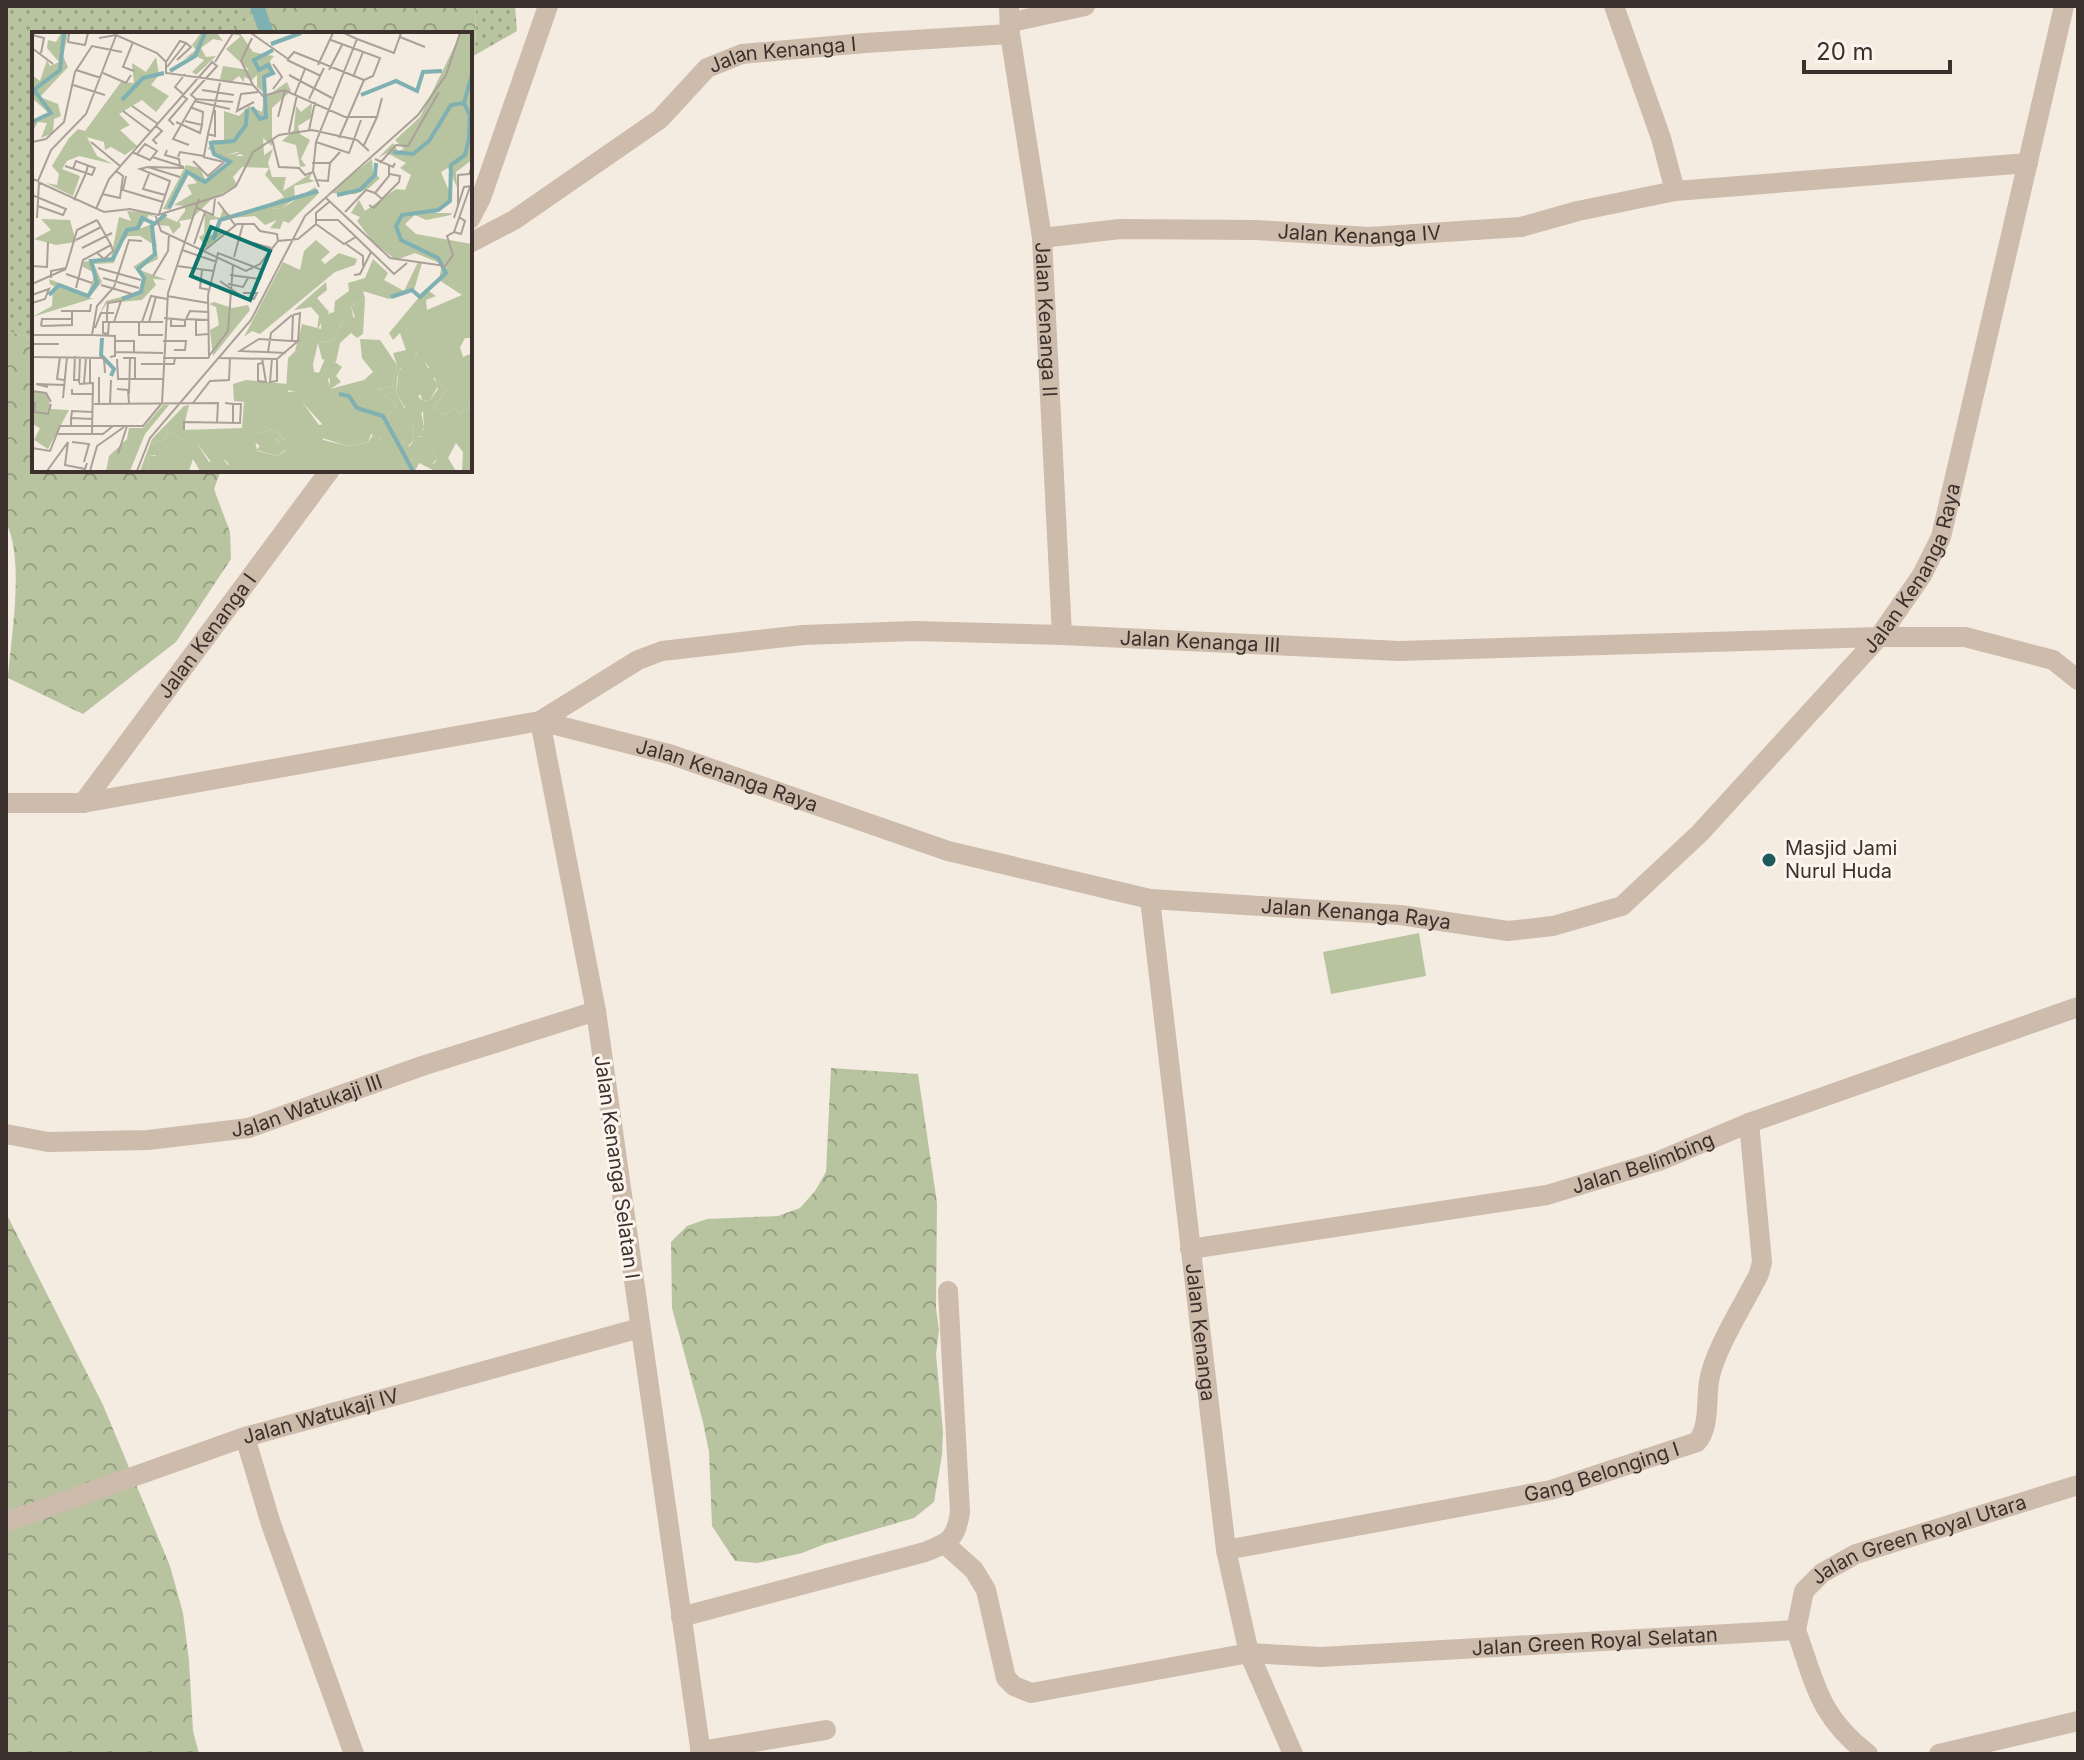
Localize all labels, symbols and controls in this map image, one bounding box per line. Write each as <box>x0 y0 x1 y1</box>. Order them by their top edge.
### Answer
scale bar <box>1804 24 1950 74</box>
inset map <box>32 32 472 472</box>
street label: Jalan Kenanga I <box>705 32 857 78</box>
text: 20 m <box>1816 37 1874 66</box>
street label: Jalan Kenanga IV <box>1277 219 1442 249</box>
street label: Jalan Kenanga II <box>1030 241 1062 398</box>
street label: Jalan Kenanga Raya <box>1858 481 1965 658</box>
street label: Jalan Kenanga I <box>153 569 261 703</box>
street label: Jalan Kenanga III <box>1119 626 1281 657</box>
street label: Jalan Kenanga Raya <box>633 734 821 817</box>
place label: Masjid Jami Nurul Huda <box>1785 836 1897 883</box>
marker: Masjid Jami Nurul Huda <box>1760 851 1778 869</box>
street label: Jalan Kenanga Raya <box>1260 894 1453 934</box>
street label: Jalan Kenanga Selatan I <box>589 1054 645 1280</box>
street label: Jalan Watukaji III <box>230 1069 385 1142</box>
street label: Jalan Belimbing <box>1569 1127 1718 1199</box>
street label: Jalan Kenanga <box>1181 1262 1221 1402</box>
street label: Jalan Watukaji IV <box>240 1383 402 1449</box>
street label: Gang Belonging I <box>1522 1437 1682 1507</box>
street label: Jalan Green Royal Utara <box>1806 1490 2029 1589</box>
street label: Jalan Green Royal Selatan <box>1471 1622 1718 1660</box>

